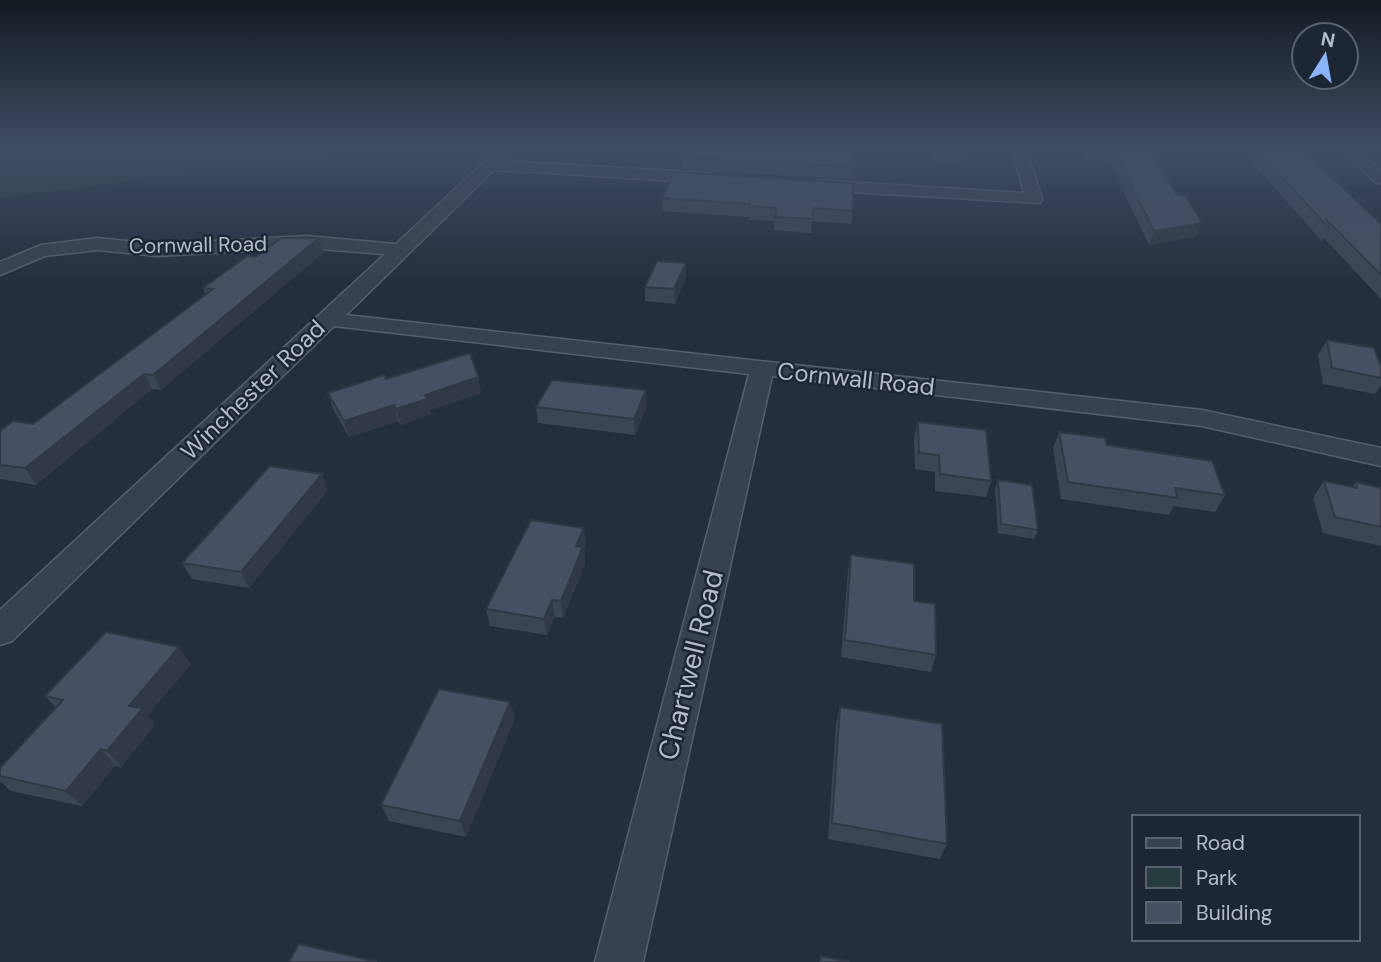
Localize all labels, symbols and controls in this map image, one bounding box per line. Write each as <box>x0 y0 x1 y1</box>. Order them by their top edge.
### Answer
north arrow <box>1290 21 1360 91</box>
text: N <box>1319 26 1337 53</box>
street label: Cornwall Road <box>129 230 267 260</box>
street label: Winchester Road <box>174 313 332 467</box>
street label: Cornwall Road <box>776 355 936 402</box>
street label: Chartwell Road <box>649 566 732 764</box>
legend <box>1132 815 1360 941</box>
text: Road <box>1196 829 1245 857</box>
text: Park <box>1196 864 1238 892</box>
text: Building <box>1196 899 1273 927</box>

